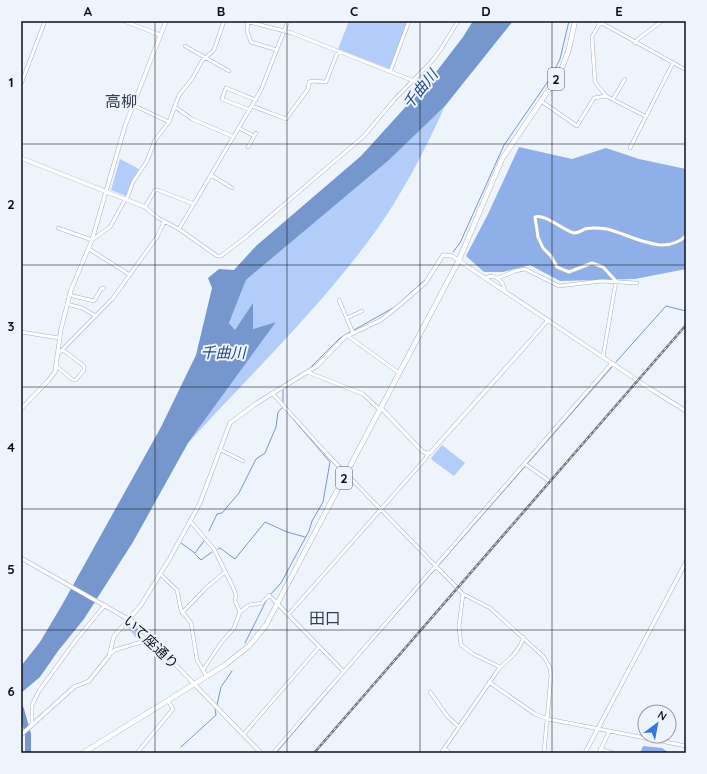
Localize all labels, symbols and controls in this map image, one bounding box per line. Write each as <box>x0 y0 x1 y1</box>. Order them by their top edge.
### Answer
text: A <box>84 3 93 19</box>
text: B <box>217 3 225 19</box>
text: C <box>350 3 358 19</box>
text: D <box>481 3 491 19</box>
text: E <box>615 3 623 19</box>
water label: 千曲川 <box>398 64 443 112</box>
road number: 2 <box>548 68 564 90</box>
text: 1 <box>8 74 14 90</box>
district label: 高柳 <box>105 91 137 111</box>
text: 2 <box>7 196 15 212</box>
text: 3 <box>8 318 15 334</box>
water label: 千曲川 <box>200 343 247 362</box>
text: 4 <box>7 439 15 455</box>
road number: 2 <box>336 467 352 489</box>
text: 5 <box>7 561 15 577</box>
district label: 田口 <box>309 608 341 628</box>
street label: いて座通り <box>120 611 182 673</box>
text: 6 <box>7 683 15 699</box>
north arrow <box>637 704 677 744</box>
text: N <box>655 707 669 724</box>

